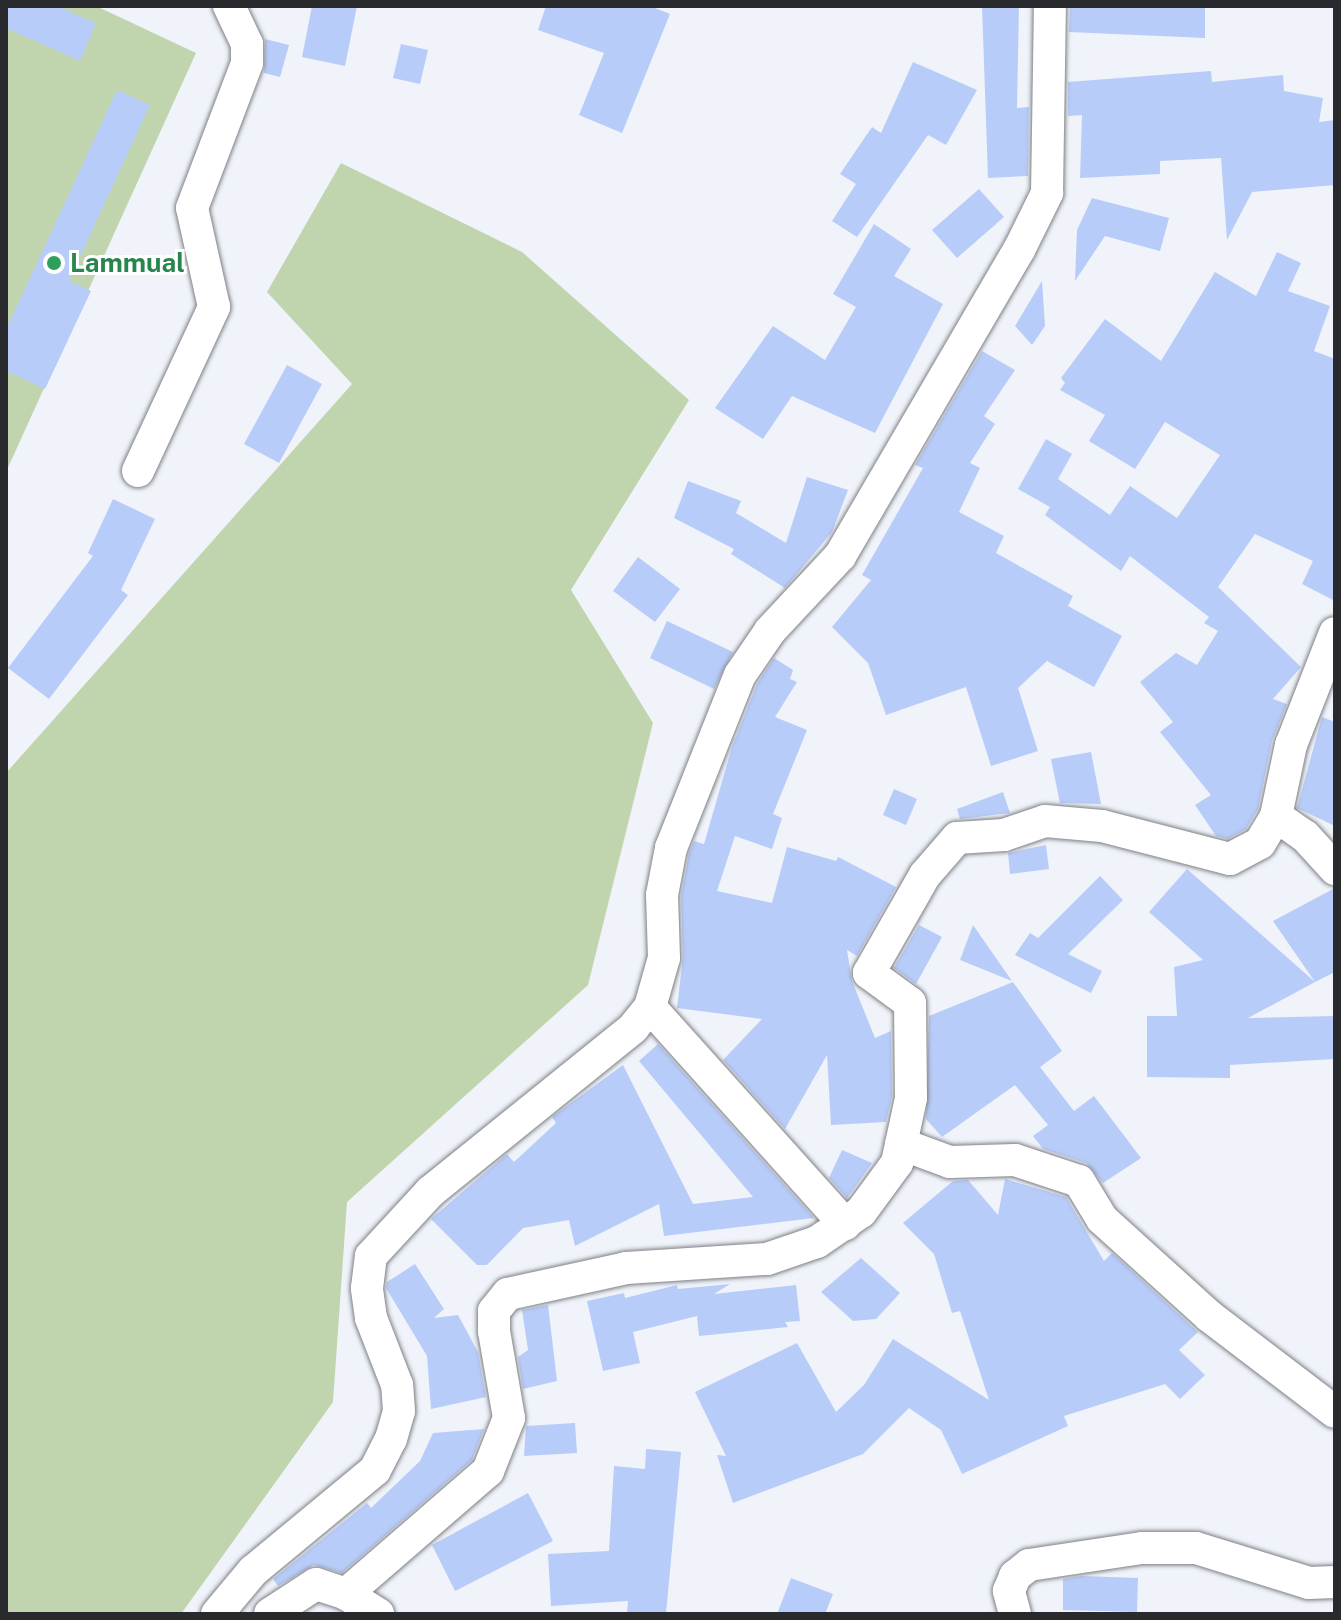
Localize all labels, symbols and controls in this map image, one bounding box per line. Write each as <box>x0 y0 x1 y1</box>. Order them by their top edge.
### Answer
place label: Lammual <box>70 247 185 279</box>
marker: Lammual <box>45 254 63 272</box>

